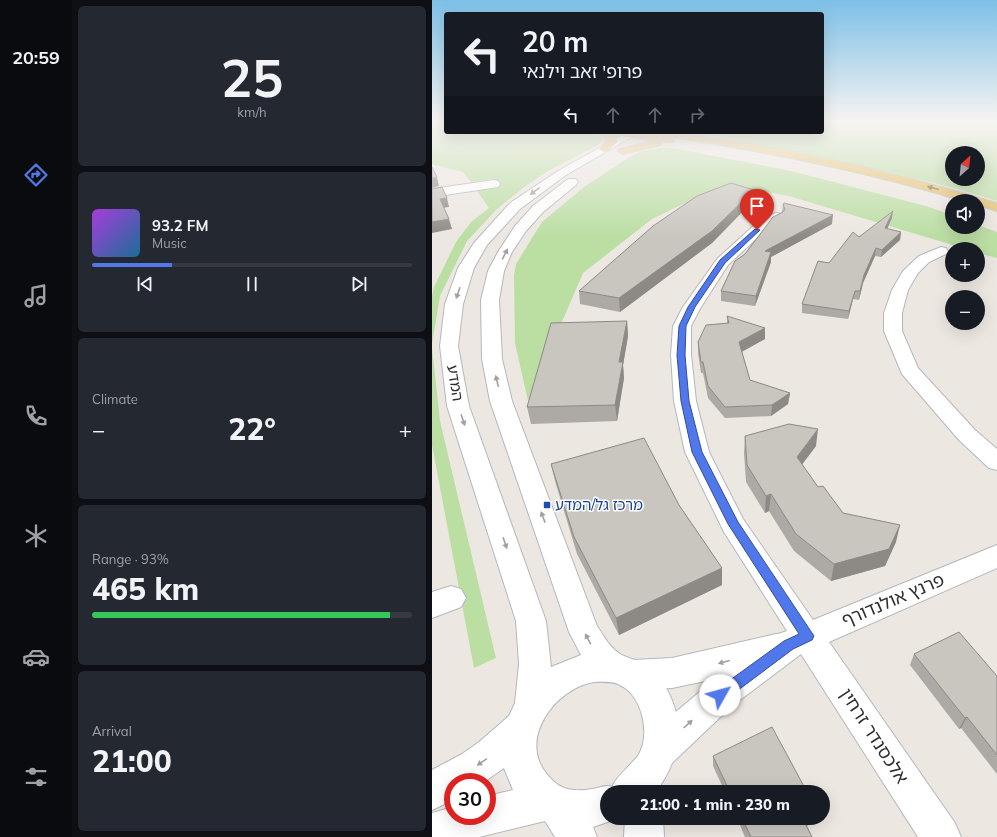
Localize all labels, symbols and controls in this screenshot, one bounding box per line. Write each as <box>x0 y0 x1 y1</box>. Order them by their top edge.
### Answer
text: 20 m <box>522 24 588 59</box>
icon: left <box>456 28 508 80</box>
text: 25 <box>221 45 283 110</box>
text: 20:59 <box>12 46 60 69</box>
text: פרופ' זאב וילנאי <box>522 60 642 83</box>
text: km/h <box>237 104 267 120</box>
icon: left <box>560 104 582 126</box>
icon: ahead <box>602 104 624 126</box>
icon: ahead <box>644 104 666 126</box>
icon: right <box>686 104 708 126</box>
north arrow <box>945 146 985 186</box>
map controls <box>945 146 985 330</box>
icon: directions <box>22 161 50 189</box>
one-way arrow <box>926 185 938 191</box>
one-way arrow <box>529 187 540 195</box>
pin <box>740 189 774 230</box>
button: sound <box>945 194 985 234</box>
icon: arrive <box>746 195 768 217</box>
text: 93.2 FM <box>152 216 208 235</box>
text: Music <box>152 235 187 251</box>
button: + <box>945 242 985 282</box>
one-way arrow <box>501 248 508 260</box>
icon: previous <box>134 273 156 295</box>
icon: pause <box>241 273 263 295</box>
icon: next <box>348 273 370 295</box>
icon: music <box>22 282 50 310</box>
one-way arrow <box>455 287 461 299</box>
button: − <box>945 290 985 330</box>
street label: המדע <box>443 363 468 402</box>
one-way arrow <box>493 375 499 387</box>
text: Climate <box>92 391 138 407</box>
icon: phone <box>22 402 50 430</box>
text: 22° <box>228 410 276 448</box>
one-way arrow <box>460 415 466 427</box>
text: − <box>92 416 105 444</box>
text: + <box>399 416 412 444</box>
place label: מרכז גל/המדע <box>555 495 643 514</box>
marker: מרכז גל/המדע <box>542 500 552 510</box>
one-way arrow <box>540 511 546 523</box>
icon: climate <box>22 522 50 550</box>
one-way arrow <box>502 538 508 550</box>
text: Range · 93% <box>92 551 169 567</box>
street label: פרנץ אולנדורף <box>838 568 948 631</box>
text: 465 km <box>92 570 199 608</box>
one-way arrow <box>584 633 591 645</box>
icon: car <box>22 643 50 671</box>
one-way arrow <box>717 659 729 665</box>
position arrow <box>699 674 741 716</box>
street label: אלכסנדר זרחין <box>835 684 914 788</box>
one-way arrow <box>683 719 693 728</box>
text: Arrival <box>92 723 132 739</box>
text: 21:00 <box>92 742 172 780</box>
one-way arrow <box>477 758 487 766</box>
icon: filters <box>22 763 50 791</box>
speed limit sign: 30 <box>444 773 496 825</box>
text: 21:00 · 1 min · 230 m <box>640 795 790 814</box>

